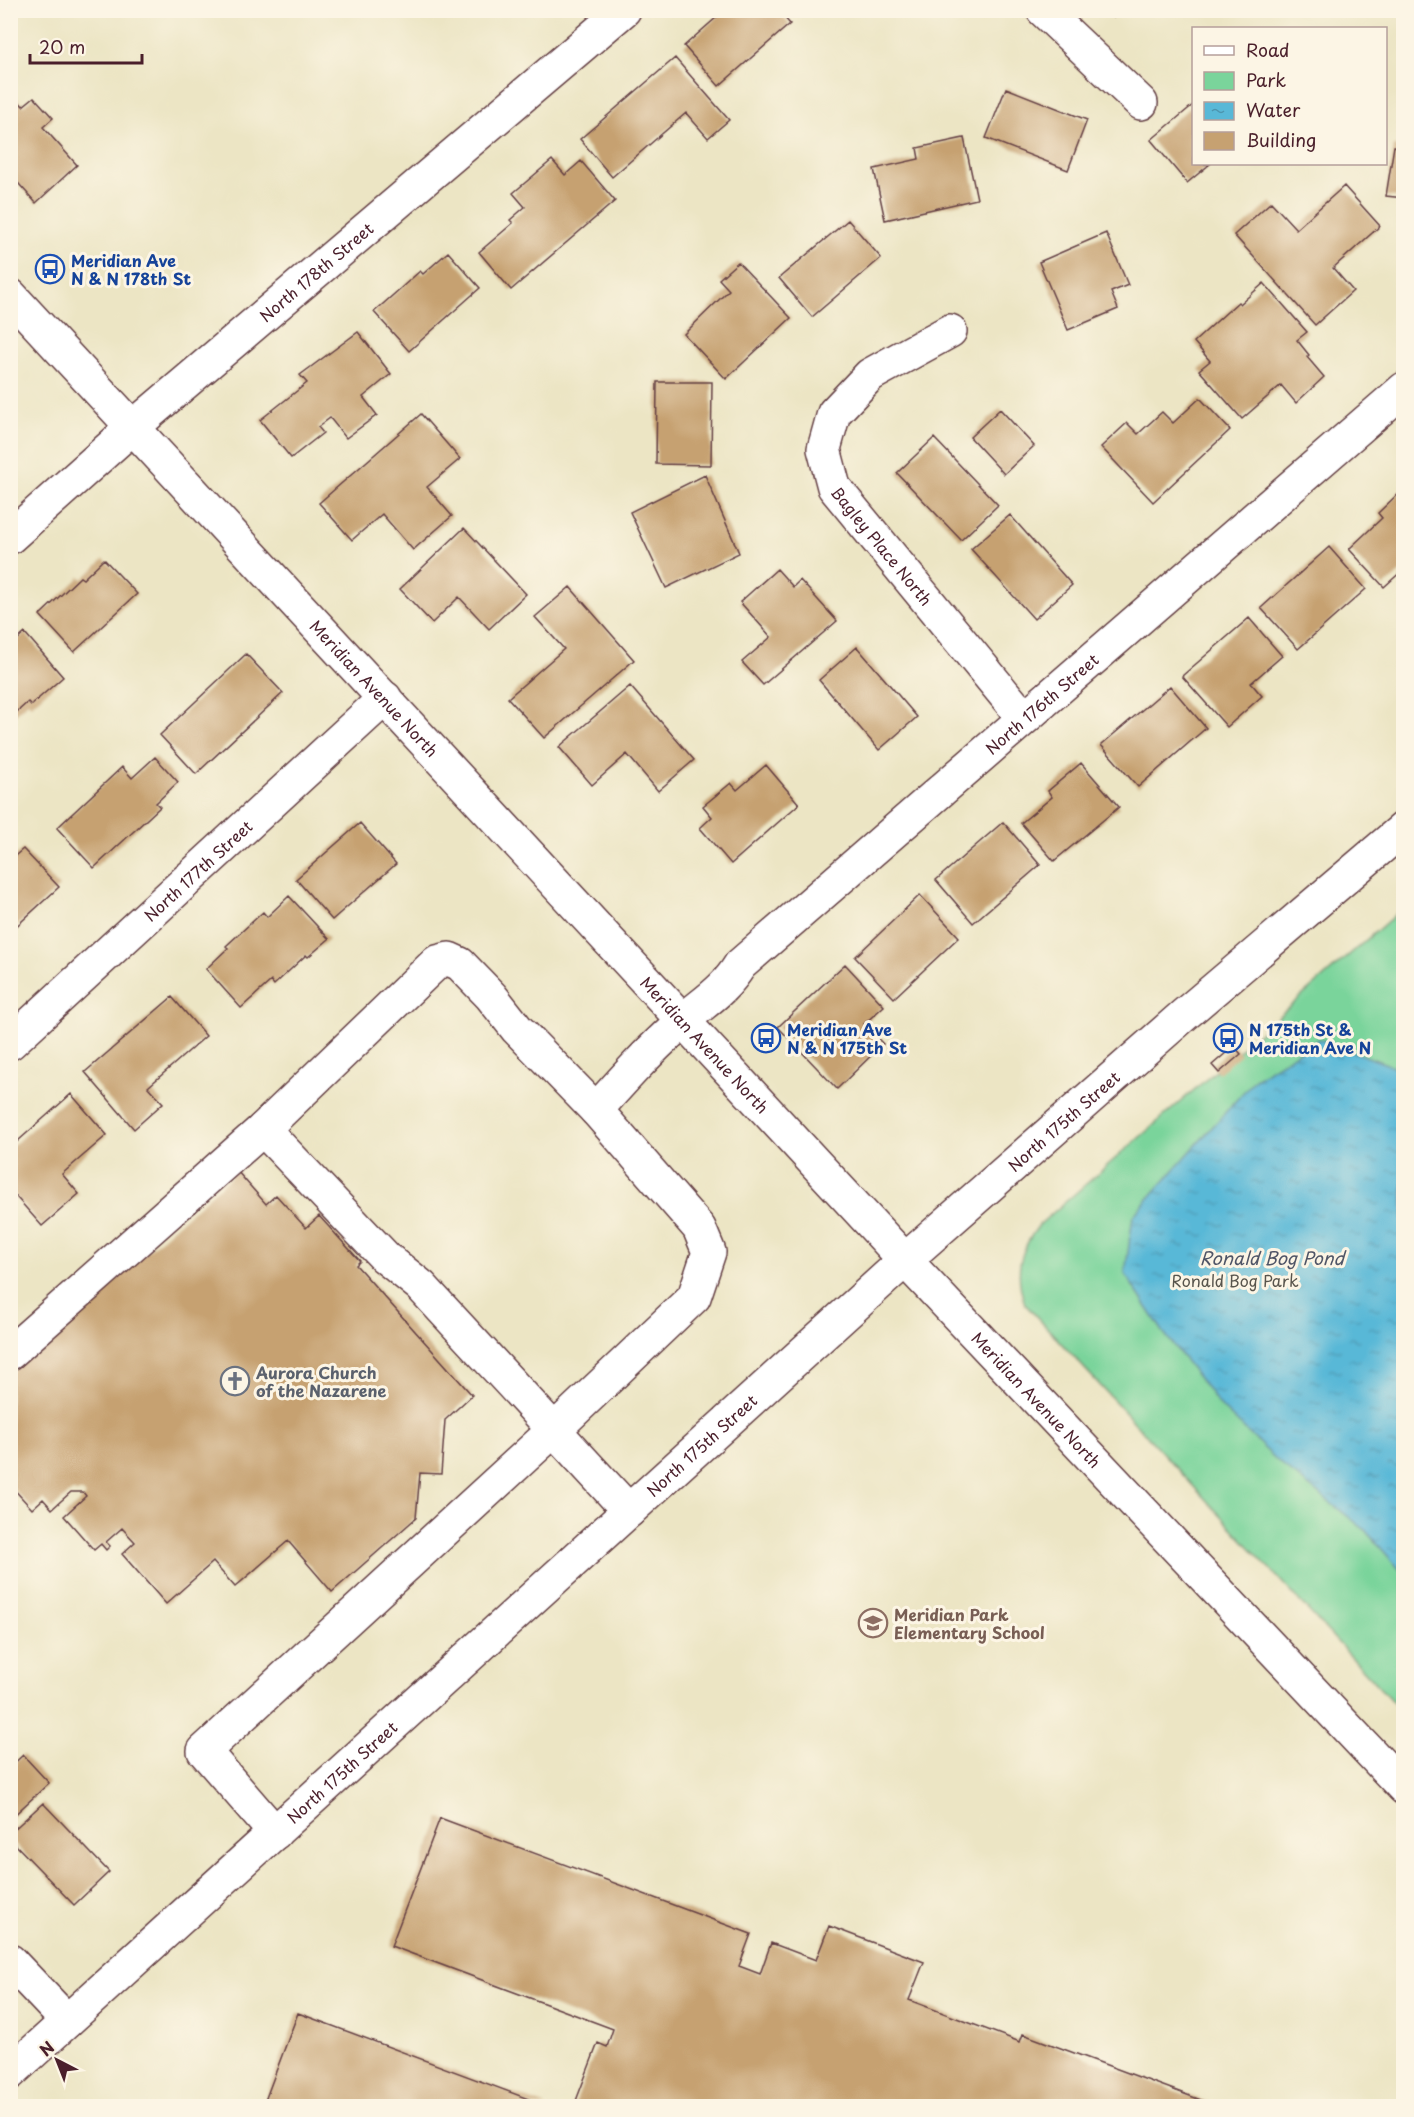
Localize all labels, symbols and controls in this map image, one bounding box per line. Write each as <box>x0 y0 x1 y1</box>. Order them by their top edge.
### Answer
scale bar <box>30 27 142 65</box>
legend <box>1192 27 1387 165</box>
text: 20 m <box>39 33 85 60</box>
text: Road <box>1246 36 1290 63</box>
text: Park <box>1246 66 1286 93</box>
text: Water <box>1246 96 1301 123</box>
text: Building <box>1246 126 1316 153</box>
street label: North 178th Street <box>254 216 379 327</box>
place label: Meridian Ave N & N 178th St <box>71 248 191 290</box>
bus stop icon: Meridian Ave N & N 178th St <box>34 253 66 285</box>
street label: Bagley Place North <box>826 481 938 610</box>
street label: Meridian Avenue North <box>305 614 444 762</box>
street label: North 176th Street <box>980 647 1104 759</box>
street label: North 177th Street <box>138 814 257 926</box>
street label: Meridian Avenue North <box>635 970 775 1118</box>
place label: Meridian Ave N & N 175th St <box>787 1017 907 1059</box>
place label: N 175th St & Meridian Ave N <box>1249 1017 1371 1059</box>
bus stop icon: Meridian Ave N & N 175th St <box>750 1022 782 1054</box>
bus stop icon: N 175th St & Meridian Ave N <box>1212 1022 1244 1054</box>
street label: North 175th Street <box>1002 1065 1125 1177</box>
water label: Ronald Bog Pond <box>1200 1244 1348 1271</box>
park label: Ronald Bog Park <box>1171 1268 1299 1292</box>
street label: Meridian Avenue North <box>967 1326 1107 1473</box>
place label: Aurora Church of the Nazarene <box>255 1360 386 1402</box>
church icon: Aurora Church of the Nazarene <box>219 1365 251 1397</box>
street label: North 175th Street <box>641 1388 762 1502</box>
place label: Meridian Park Elementary School <box>894 1602 1045 1644</box>
school or university icon: Meridian Park Elementary School <box>857 1607 889 1639</box>
street label: North 175th Street <box>281 1715 403 1828</box>
north arrow <box>27 2030 87 2090</box>
text: N <box>34 2035 59 2061</box>

